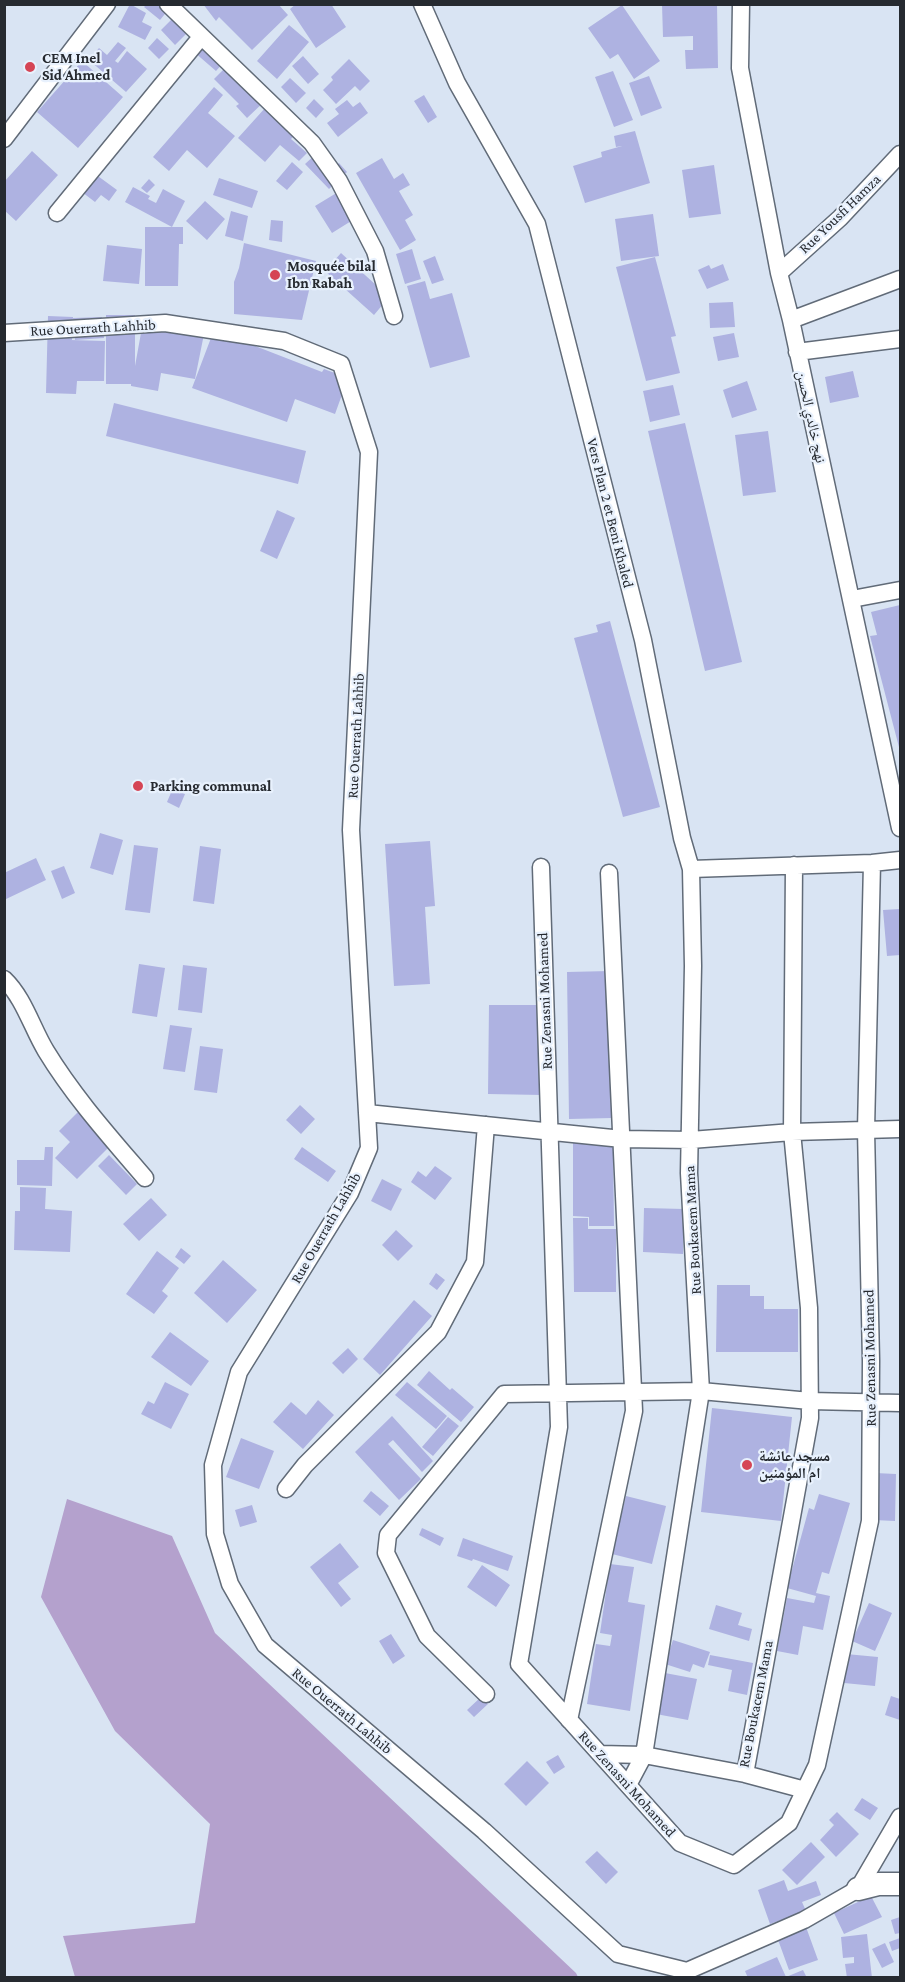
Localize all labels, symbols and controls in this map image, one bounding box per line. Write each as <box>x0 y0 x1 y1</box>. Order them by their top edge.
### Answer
place label: CEM Inel Sid Ahmed <box>42 49 110 84</box>
marker: CEM Inel Sid Ahmed <box>23 60 37 74</box>
street label: Rue Yousfi Hamza <box>795 170 885 258</box>
place label: Mosquée bilal Ibn Rabah <box>287 257 376 292</box>
marker: Mosquée bilal Ibn Rabah <box>268 268 282 282</box>
street label: Rue Ouerrath Lahhib <box>30 316 156 340</box>
street label: نهج خالدي الحسن <box>792 369 830 465</box>
street label: Vers Plan 2 et Beni Khaled <box>583 436 637 590</box>
street label: Rue Ouerrath Lahhib <box>344 673 368 799</box>
place label: Parking communal <box>150 777 271 795</box>
marker: Parking communal <box>131 779 145 793</box>
street label: Rue Zenasni Mohamed <box>534 932 556 1070</box>
street label: Rue Boukacem Mama <box>681 1165 705 1295</box>
street label: Rue Ouerrath Lahhib <box>287 1169 365 1287</box>
street label: Rue Zenasni Mohamed <box>860 1289 880 1427</box>
place label: مسجد عائشة ام المؤمنين <box>759 1447 830 1482</box>
marker: مسجد عائشة ام المؤمنين <box>740 1458 754 1472</box>
street label: Rue Boukacem Mama <box>735 1639 777 1769</box>
street label: Rue Ouerrath Lahhib <box>288 1664 396 1758</box>
street label: Rue Zenasni Mohamed <box>574 1727 680 1841</box>

